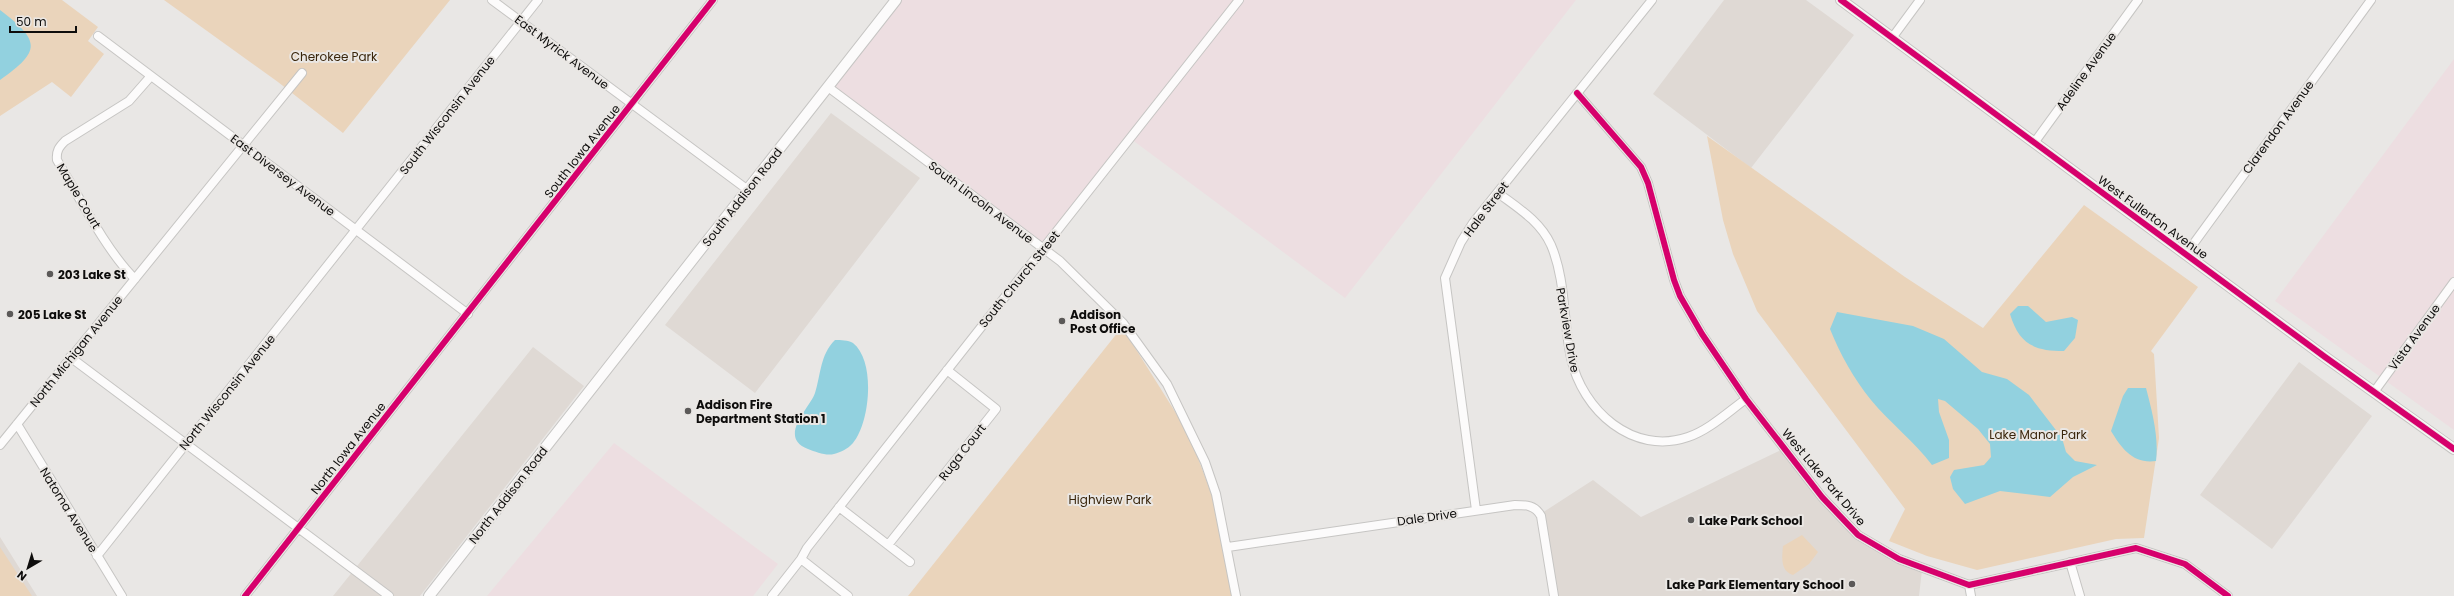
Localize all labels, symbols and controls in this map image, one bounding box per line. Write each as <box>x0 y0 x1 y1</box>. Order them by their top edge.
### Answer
scale bar <box>10 8 76 34</box>
street label: East Myrick Avenue <box>511 11 613 93</box>
text: 50 m <box>16 13 47 30</box>
street label: Adeline Avenue <box>2052 28 2120 114</box>
park label: Cherokee Park <box>291 48 378 65</box>
street label: South Wisconsin Avenue <box>395 52 499 178</box>
street label: Clarendon Avenue <box>2238 77 2318 177</box>
street label: South Iowa Avenue <box>540 101 624 201</box>
street label: East Diversey Avenue <box>227 130 339 220</box>
street label: South Addison Road <box>698 144 786 250</box>
street label: South Lincoln Avenue <box>925 157 1037 247</box>
street label: Maple Court <box>53 160 105 232</box>
street label: West Fullerton Avenue <box>2094 171 2212 263</box>
street label: Hale Street <box>1460 178 1512 240</box>
street label: South Church Street <box>975 227 1063 331</box>
place label: 203 Lake St <box>58 266 126 283</box>
marker: 203 Lake St <box>45 269 55 279</box>
street label: Parkview Drive <box>1552 286 1584 374</box>
street label: North Michigan Avenue <box>26 292 126 410</box>
street label: Vista Avenue <box>2384 300 2444 374</box>
place label: 205 Lake St <box>18 306 87 323</box>
place label: Addison Post Office <box>1070 306 1136 337</box>
marker: 205 Lake St <box>5 309 15 319</box>
marker: Addison Post Office <box>1057 316 1067 326</box>
street label: North Wisconsin Avenue <box>175 330 279 454</box>
place label: Addison Fire Department Station 1 <box>696 396 826 427</box>
street label: North Iowa Avenue <box>307 398 389 498</box>
marker: Addison Fire Department Station 1 <box>683 406 693 416</box>
street label: Ruga Court <box>934 420 990 484</box>
street label: West Lake Park Drive <box>1778 425 1870 529</box>
park label: Lake Manor Park <box>1989 426 2087 443</box>
street label: North Addison Road <box>465 443 551 547</box>
street label: Natoma Avenue <box>36 464 102 556</box>
park label: Highview Park <box>1069 491 1152 508</box>
street label: Dale Drive <box>1396 504 1458 530</box>
place label: Lake Park School <box>1699 512 1803 529</box>
marker: Lake Park School <box>1686 515 1696 525</box>
north arrow <box>8 548 48 588</box>
text: N <box>14 567 30 585</box>
place label: Lake Park Elementary School <box>1667 576 1844 593</box>
marker: Lake Park Elementary School <box>1847 579 1857 589</box>

